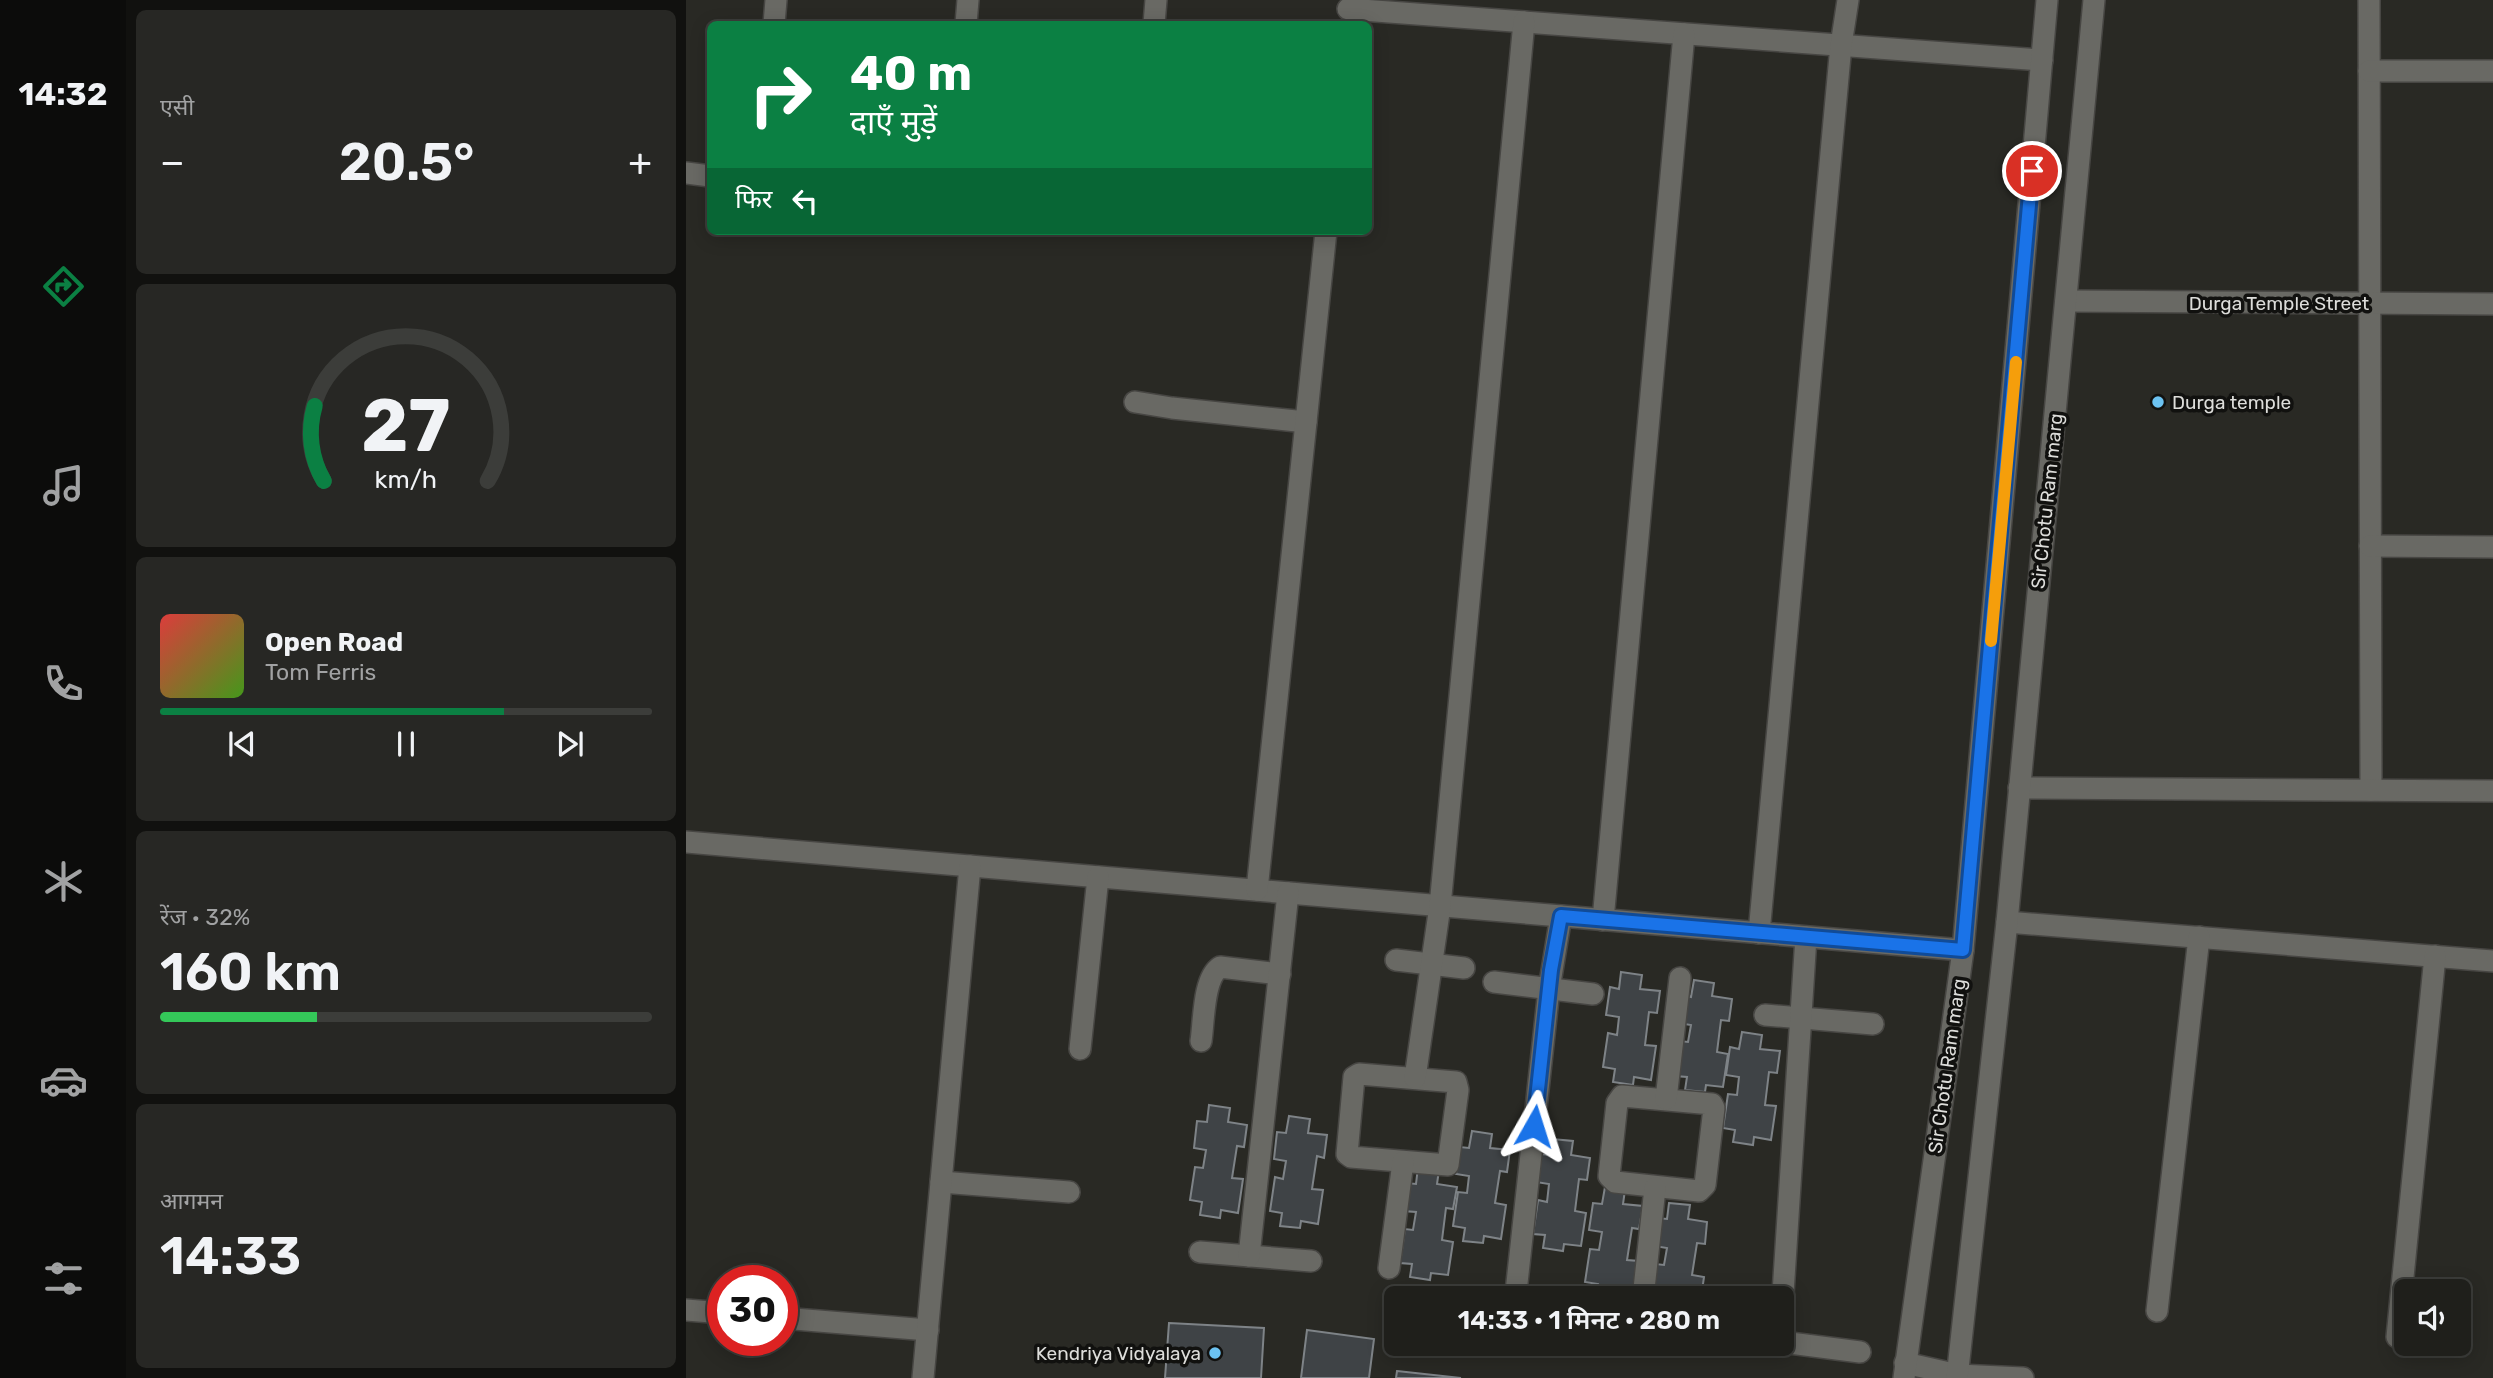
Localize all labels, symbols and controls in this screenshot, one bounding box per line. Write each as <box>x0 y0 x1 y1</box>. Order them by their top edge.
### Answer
text: 40 m <box>850 44 972 102</box>
icon: right <box>735 49 826 140</box>
text: 14:32 <box>19 75 108 113</box>
text: एसी <box>160 93 194 121</box>
text: दाएँ मुड़ें <box>850 103 937 141</box>
text: 20.5° <box>339 131 474 193</box>
text: − <box>160 139 185 185</box>
text: + <box>628 139 652 185</box>
pin <box>2002 141 2062 201</box>
icon: arrive <box>2013 152 2051 190</box>
icon: left <box>786 182 824 220</box>
text: फिर <box>735 184 772 215</box>
icon: directions <box>39 262 88 311</box>
street label: Durga Temple Street <box>2189 292 2370 315</box>
text: 27 <box>361 384 451 470</box>
place label: Durga temple <box>2172 391 2291 414</box>
marker: Durga temple <box>2150 394 2166 410</box>
street label: Sir Chotu Ram marg <box>2026 412 2068 590</box>
icon: music <box>39 461 88 510</box>
text: km/h <box>375 465 437 494</box>
text: Open Road <box>265 627 403 658</box>
text: Tom Ferris <box>265 658 376 686</box>
icon: phone <box>39 659 88 708</box>
icon: previous <box>223 725 261 763</box>
icon: pause <box>387 725 425 763</box>
icon: next <box>551 725 589 763</box>
icon: climate <box>39 857 88 906</box>
text: रेंज · 32% <box>160 903 250 931</box>
text: 160 km <box>160 941 341 1003</box>
street label: Sir Chotu Ram marg <box>1923 977 1971 1155</box>
icon: car <box>39 1056 88 1105</box>
position arrow <box>1497 1089 1571 1163</box>
text: आगमन <box>160 1187 223 1215</box>
text: 14:33 <box>160 1225 301 1287</box>
icon: filters <box>39 1254 88 1303</box>
speed limit sign: 30 <box>707 1265 798 1356</box>
map controls <box>2394 1279 2471 1356</box>
button: sound <box>2394 1279 2471 1356</box>
text: 14:33 · 1 मिनट · 280 m <box>1458 1305 1720 1336</box>
place label: Kendriya Vidyalaya <box>1036 1342 1201 1365</box>
marker: Kendriya Vidyalaya <box>1207 1345 1223 1361</box>

